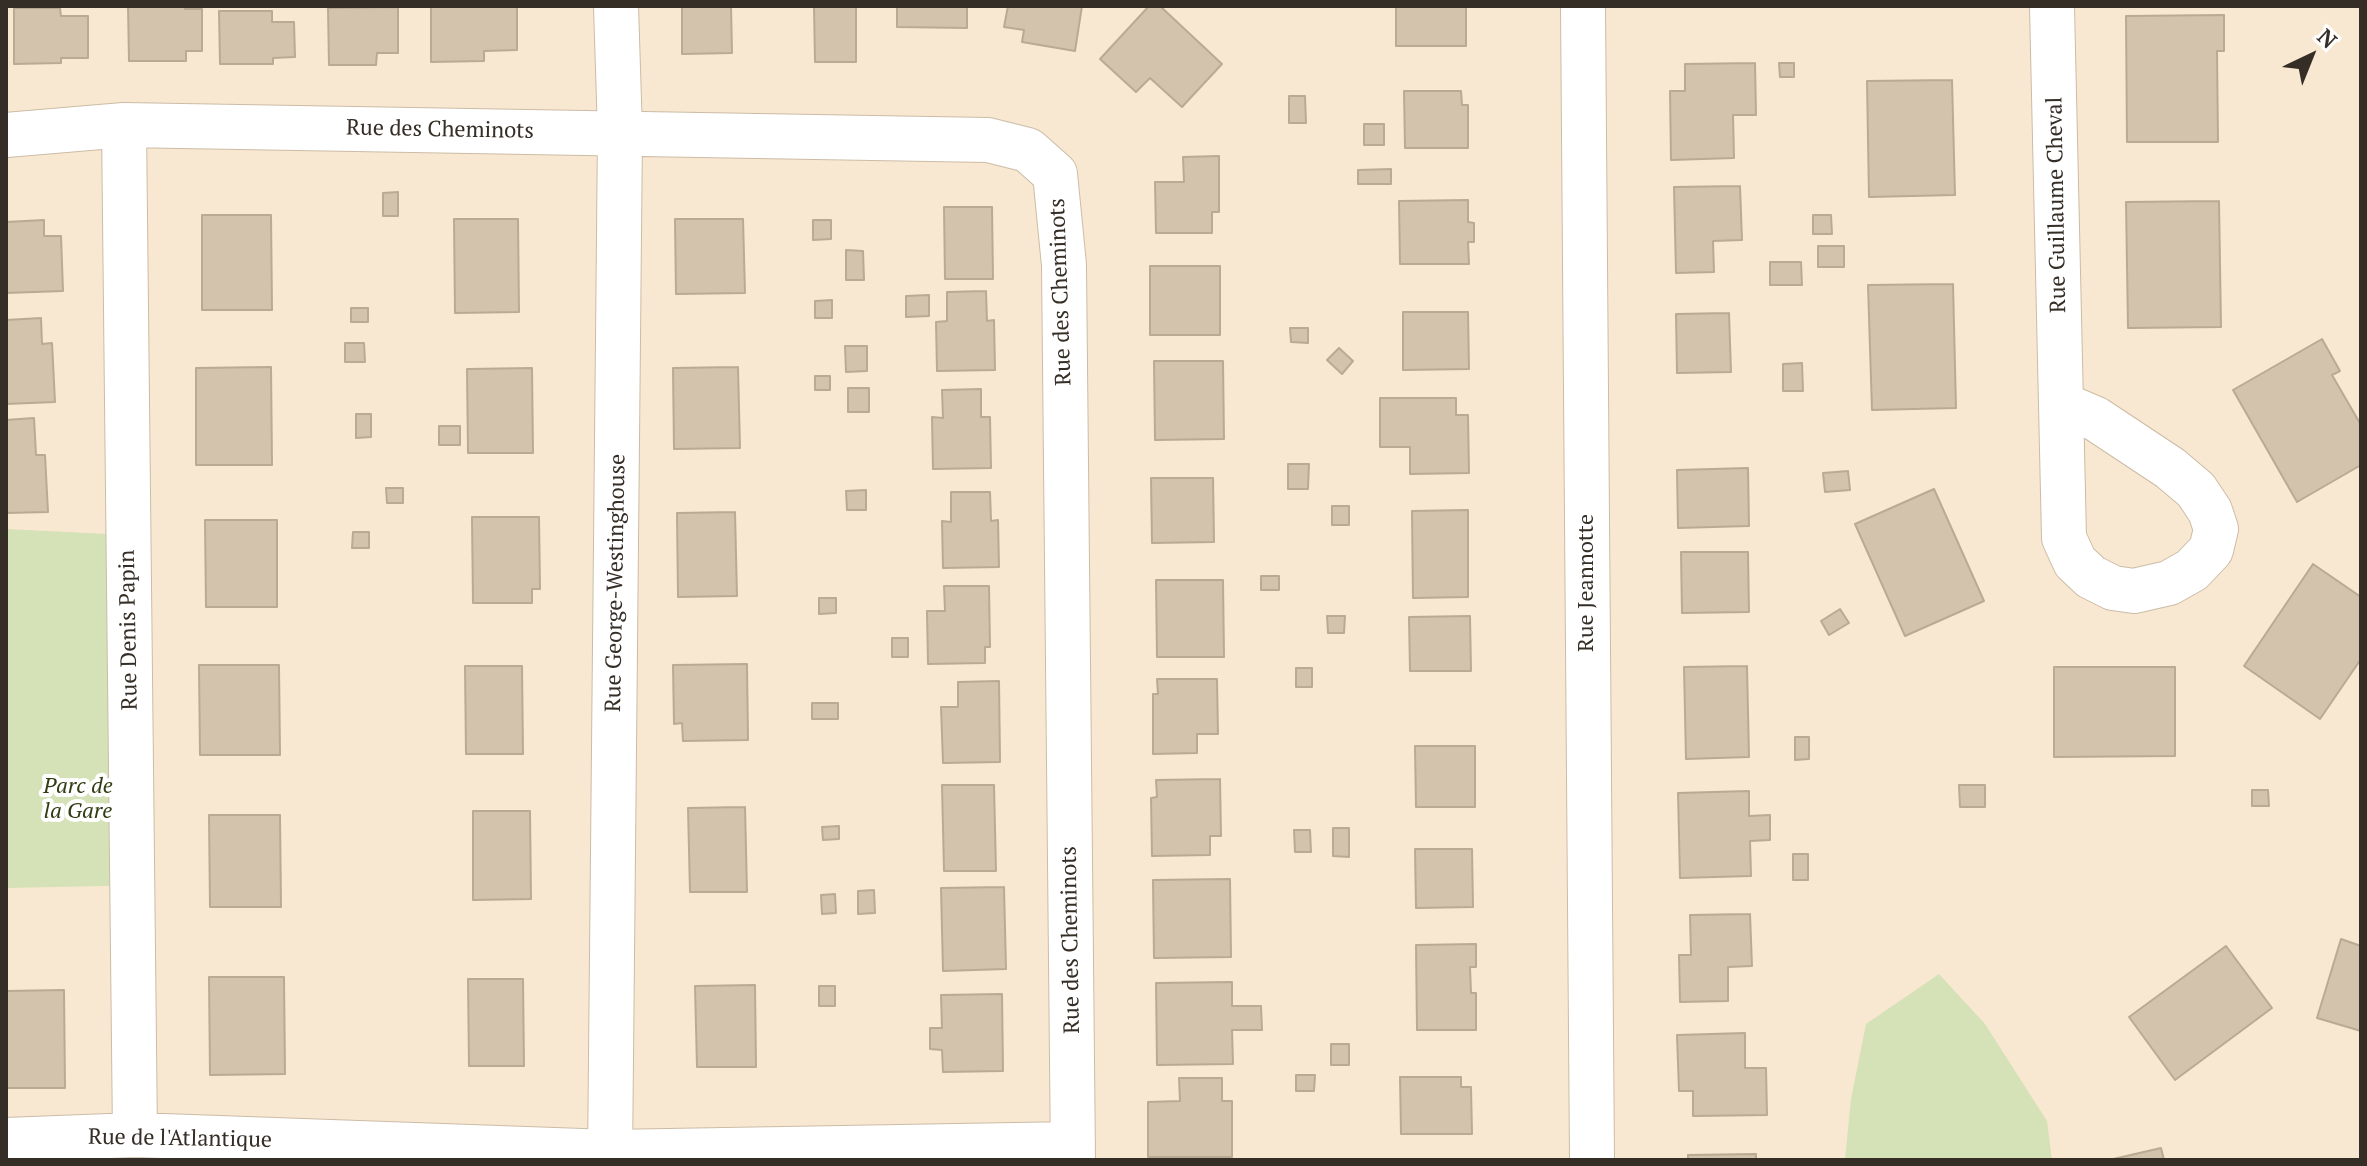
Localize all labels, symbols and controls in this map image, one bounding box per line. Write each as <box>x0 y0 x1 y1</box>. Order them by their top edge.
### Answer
north arrow <box>2271 16 2351 96</box>
text: N <box>2312 22 2344 54</box>
street label: Rue Guillaume Cheval <box>2042 97 2072 313</box>
street label: Rue des Cheminots <box>346 115 534 145</box>
street label: Rue des Cheminots <box>1045 198 1077 386</box>
street label: Rue George-Westinghouse <box>601 454 631 712</box>
street label: Rue Jeannotte <box>1574 514 1600 652</box>
street label: Rue Denis Papin <box>114 549 144 711</box>
park label: Parc de la Gare <box>43 774 113 826</box>
street label: Rue des Cheminots <box>1056 846 1086 1034</box>
street label: Rue de l'Atlantique <box>88 1124 272 1154</box>

